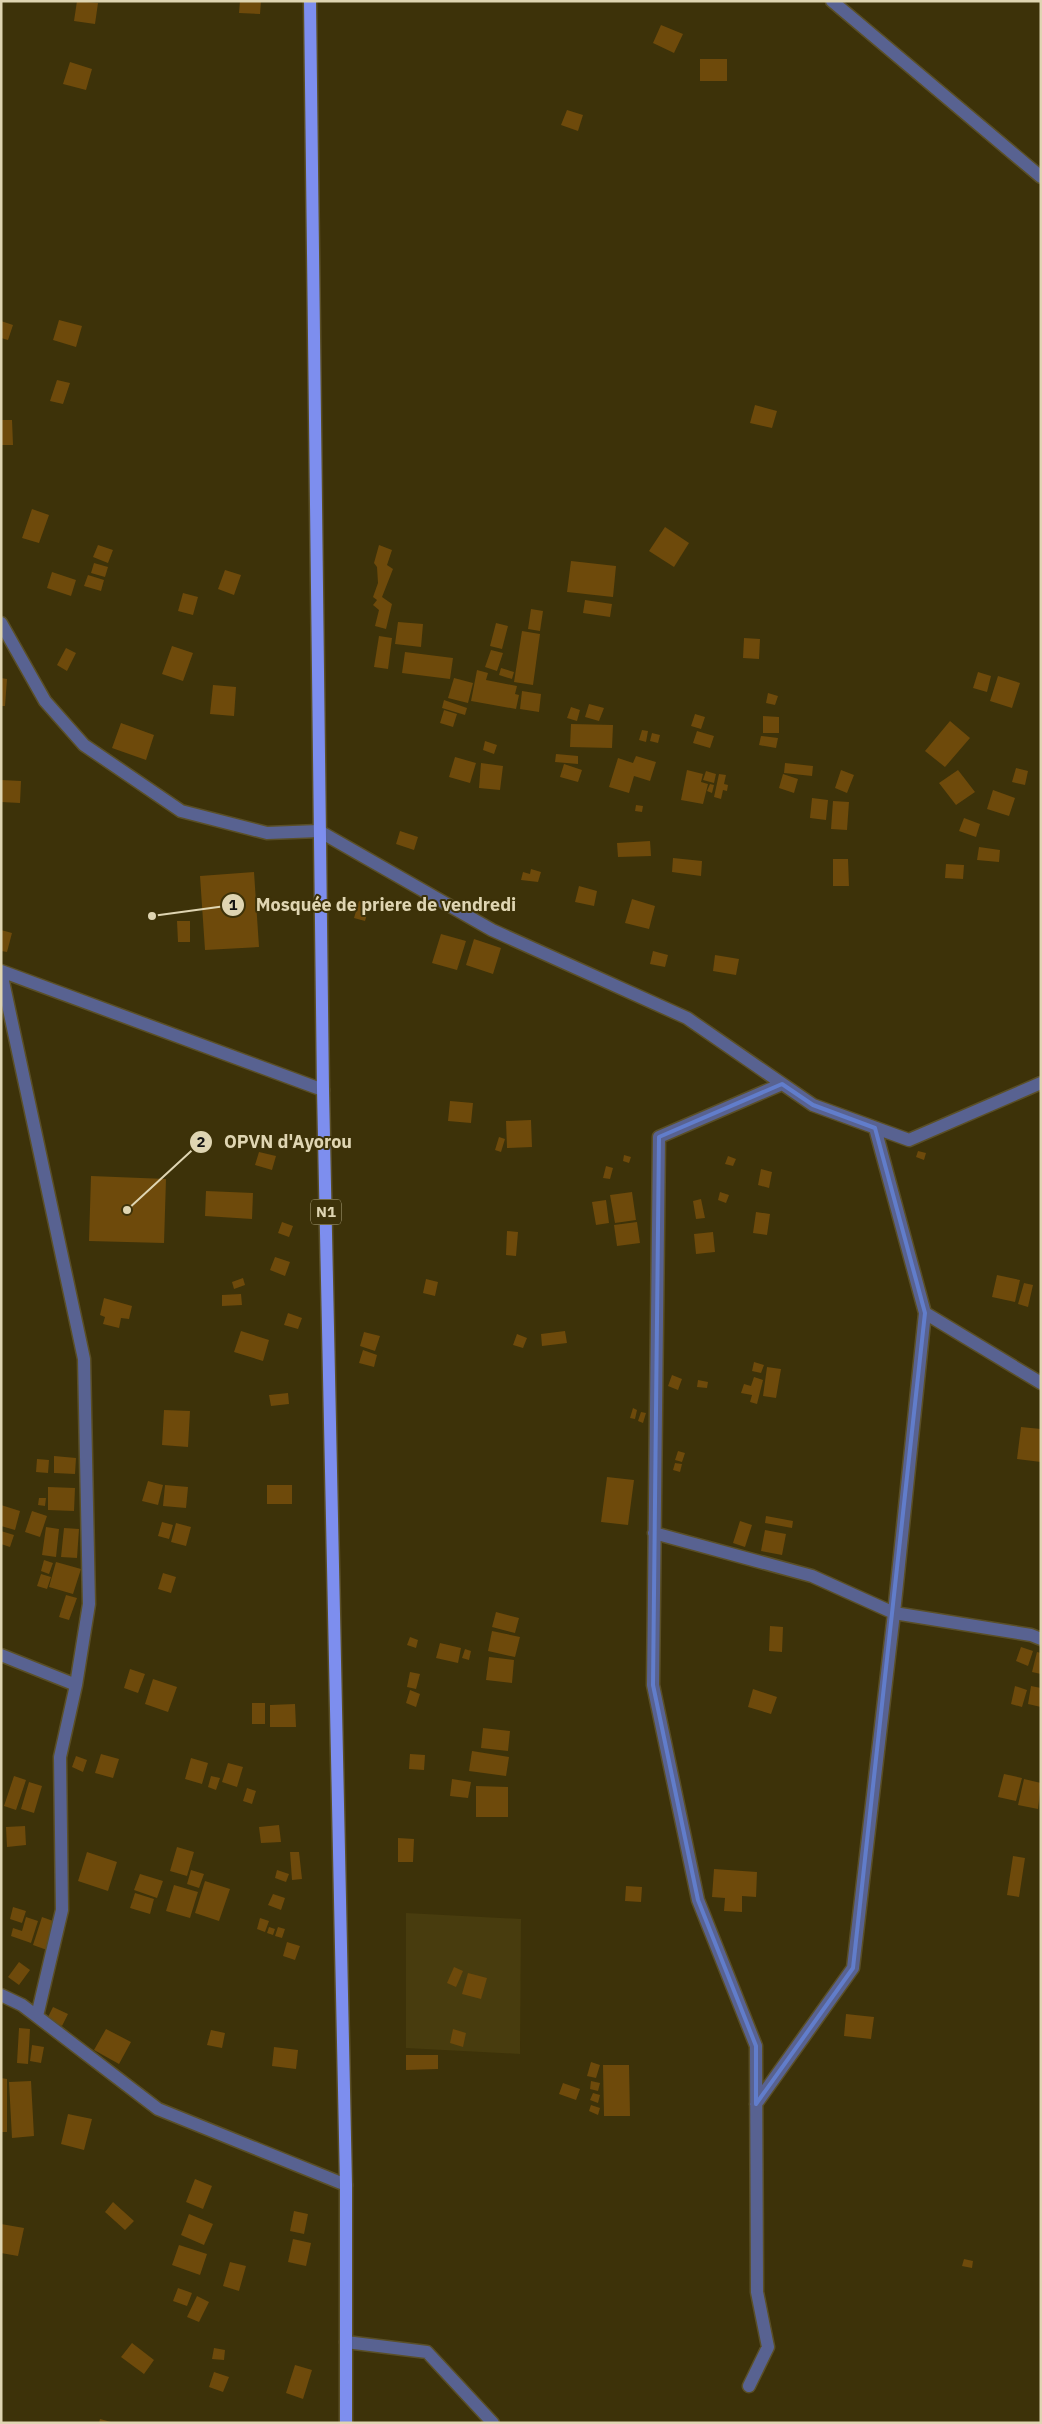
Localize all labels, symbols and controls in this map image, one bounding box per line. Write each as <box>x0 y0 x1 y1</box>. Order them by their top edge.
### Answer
callout: Mosquée de priere de vendredi <box>221 888 526 921</box>
text: Mosquée de priere de vendredi <box>256 893 516 916</box>
text: 1 <box>228 895 238 914</box>
callout: OPVN d'Ayorou <box>189 1125 362 1158</box>
text: OPVN d'Ayorou <box>224 1130 352 1153</box>
text: 2 <box>196 1132 206 1151</box>
road number: N1 <box>311 1200 341 1224</box>

